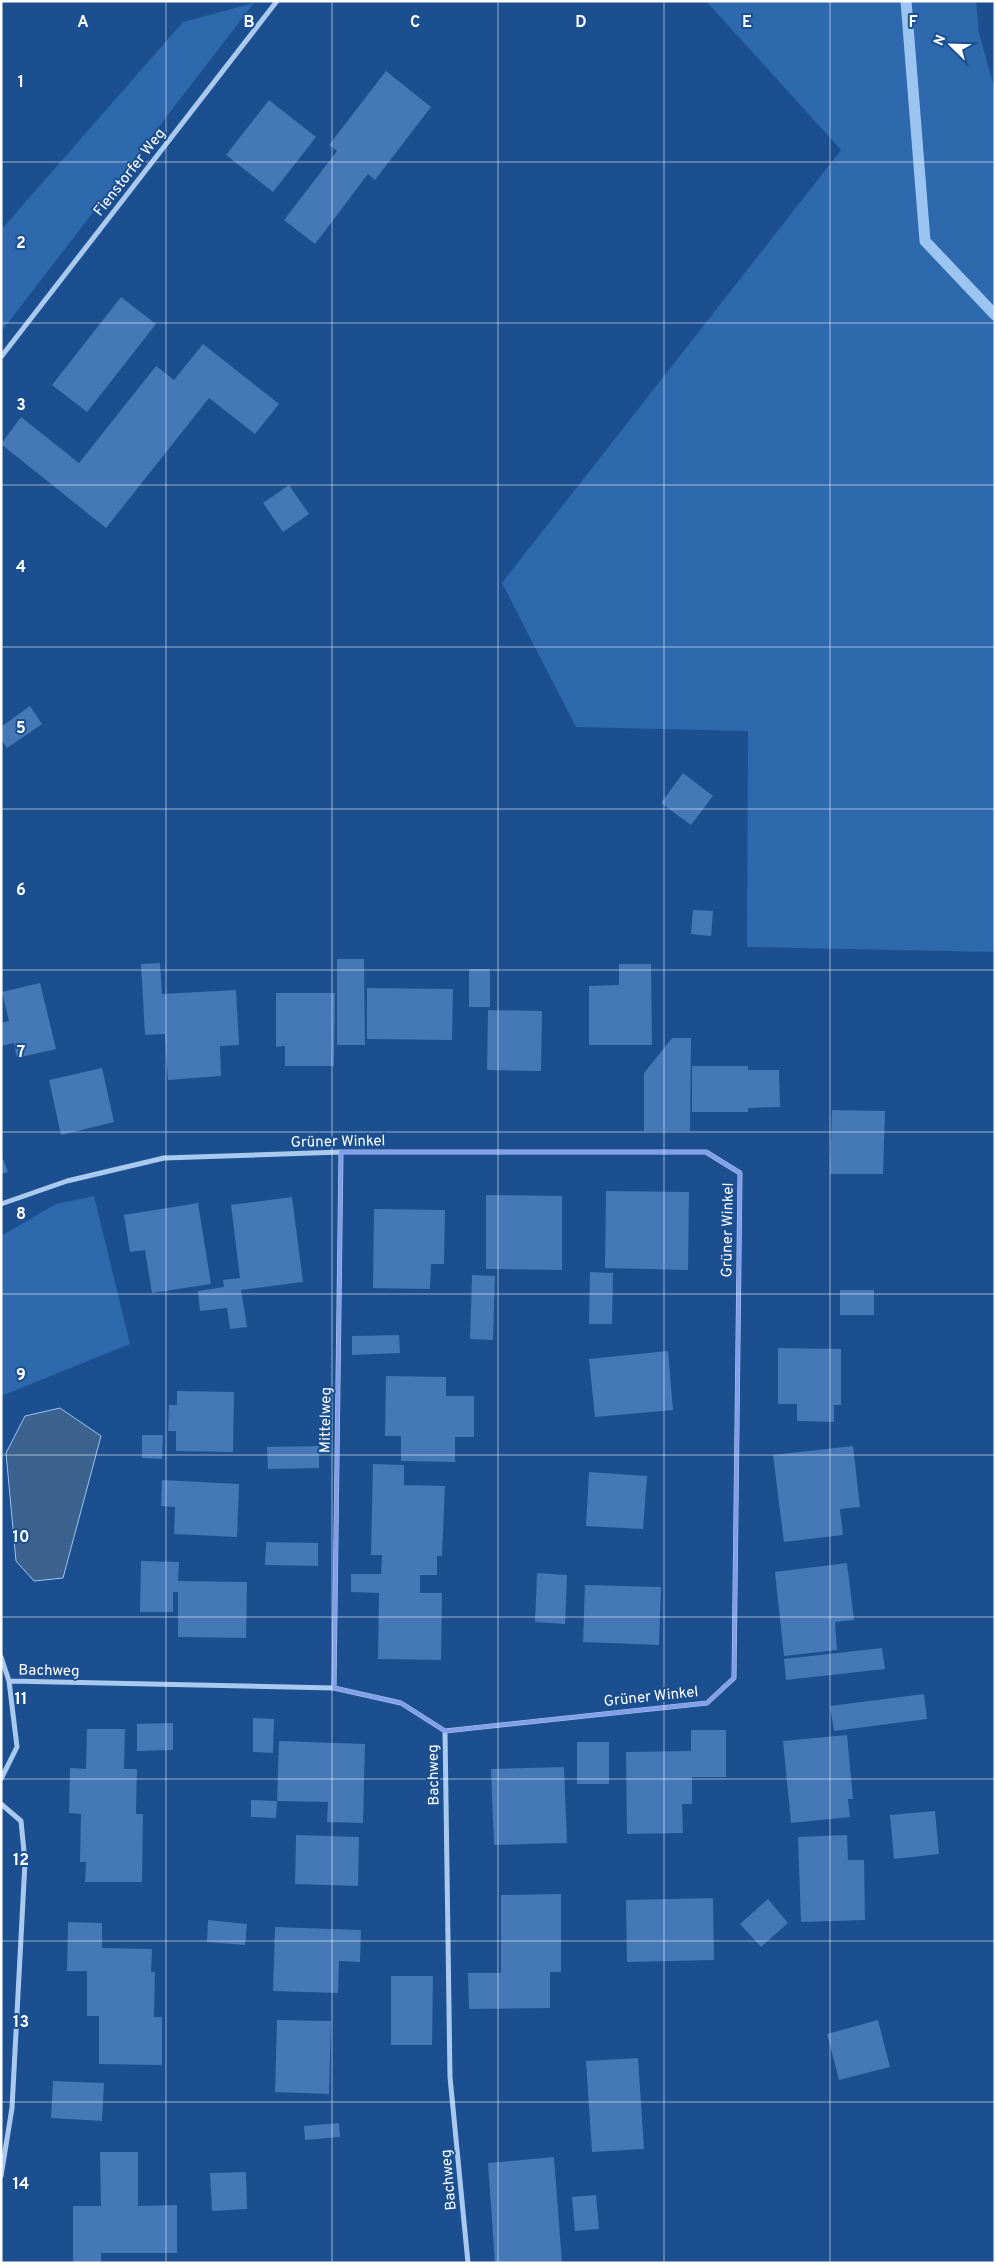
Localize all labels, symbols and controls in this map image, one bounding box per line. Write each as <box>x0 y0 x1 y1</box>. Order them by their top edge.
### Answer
text: A <box>77 13 89 33</box>
text: B <box>243 13 255 33</box>
text: C <box>410 13 420 33</box>
text: D <box>575 13 587 33</box>
text: E <box>742 13 752 33</box>
text: F <box>908 13 918 33</box>
north arrow <box>926 20 976 70</box>
text: N <box>931 33 950 48</box>
text: 1 <box>18 73 24 93</box>
street label: Fienstorfer Weg <box>90 125 170 221</box>
text: 2 <box>16 234 26 254</box>
text: 3 <box>16 396 26 416</box>
text: 4 <box>16 558 26 578</box>
text: 5 <box>16 719 26 739</box>
text: 6 <box>16 881 26 901</box>
text: 7 <box>17 1043 25 1063</box>
street label: Grüner Winkel <box>290 1132 386 1153</box>
street label: Grüner Winkel <box>718 1182 739 1278</box>
text: 8 <box>16 1205 26 1225</box>
text: 9 <box>16 1366 26 1386</box>
street label: Mittelweg <box>316 1387 337 1453</box>
text: 10 <box>13 1528 29 1548</box>
street label: Bachweg <box>18 1661 80 1682</box>
street label: Grüner Winkel <box>603 1683 699 1712</box>
text: 11 <box>15 1690 27 1710</box>
street label: Bachweg <box>424 1744 445 1806</box>
text: 12 <box>13 1851 29 1871</box>
text: 13 <box>13 2013 29 2033</box>
street label: Bachweg <box>437 2149 462 2211</box>
text: 14 <box>13 2175 29 2195</box>

